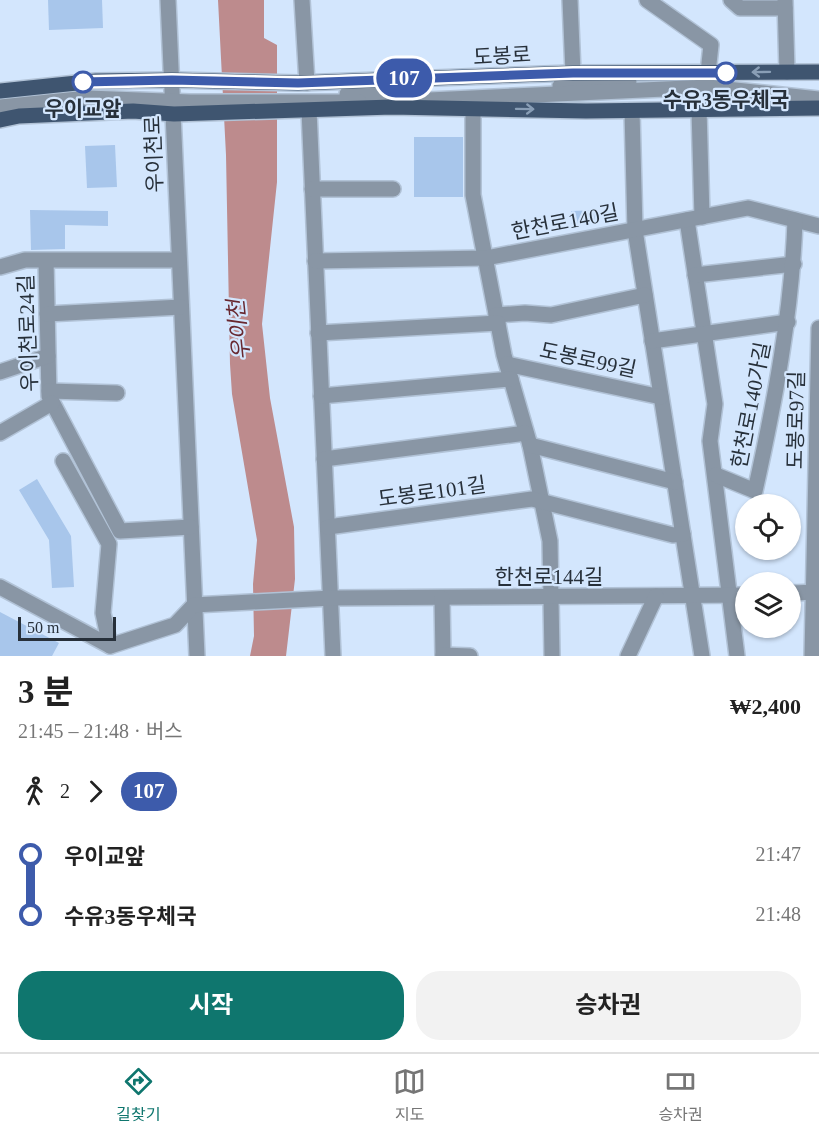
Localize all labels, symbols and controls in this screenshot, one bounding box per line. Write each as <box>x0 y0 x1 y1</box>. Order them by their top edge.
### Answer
street label: 도봉로 <box>472 42 532 70</box>
line badge: 107 <box>370 58 438 98</box>
marker: 수유3동우체국 <box>715 62 737 84</box>
text: 107 <box>388 66 420 90</box>
one-way arrow <box>751 67 771 78</box>
marker: 우이교앞 <box>72 71 94 93</box>
place label: 수유3동우체국 <box>663 88 789 112</box>
place label: 우이교앞 <box>44 97 122 121</box>
one-way arrow <box>515 104 535 115</box>
street label: 우이천로 <box>141 115 167 193</box>
street label: 한천로140길 <box>509 200 621 244</box>
street label: 우이천로24길 <box>14 274 42 392</box>
water label: 우이천 <box>223 296 254 361</box>
street label: 도봉로99길 <box>537 338 639 382</box>
street label: 한천로140가길 <box>727 340 775 470</box>
street label: 도봉로97길 <box>783 371 809 469</box>
street label: 도봉로101길 <box>376 473 488 511</box>
map controls <box>735 494 801 638</box>
button: locate <box>735 494 801 560</box>
street label: 한천로144길 <box>495 565 603 589</box>
button: layers <box>735 572 801 638</box>
scale bar <box>18 614 116 642</box>
text: 50 m <box>27 619 59 636</box>
text: 3 분 <box>18 674 73 710</box>
text: ₩2,400 <box>730 694 801 719</box>
text: 21:45 – 21:48 · 버스 <box>18 720 183 742</box>
icon: walk <box>18 775 51 808</box>
icon: forward <box>79 775 112 808</box>
text: 107 <box>133 779 165 803</box>
text: 2 <box>60 780 70 802</box>
text: 21:47 <box>755 843 801 865</box>
text: 우이교앞 <box>64 844 145 869</box>
text: 21:48 <box>755 903 801 925</box>
text: 수유3동우체국 <box>64 904 196 929</box>
button: 시작 <box>18 971 404 1040</box>
button: 승차권 <box>416 971 801 1040</box>
tab: 길찾기 <box>116 1065 160 1125</box>
tab: 지도 <box>393 1065 426 1125</box>
tab: 승차권 <box>659 1065 703 1125</box>

